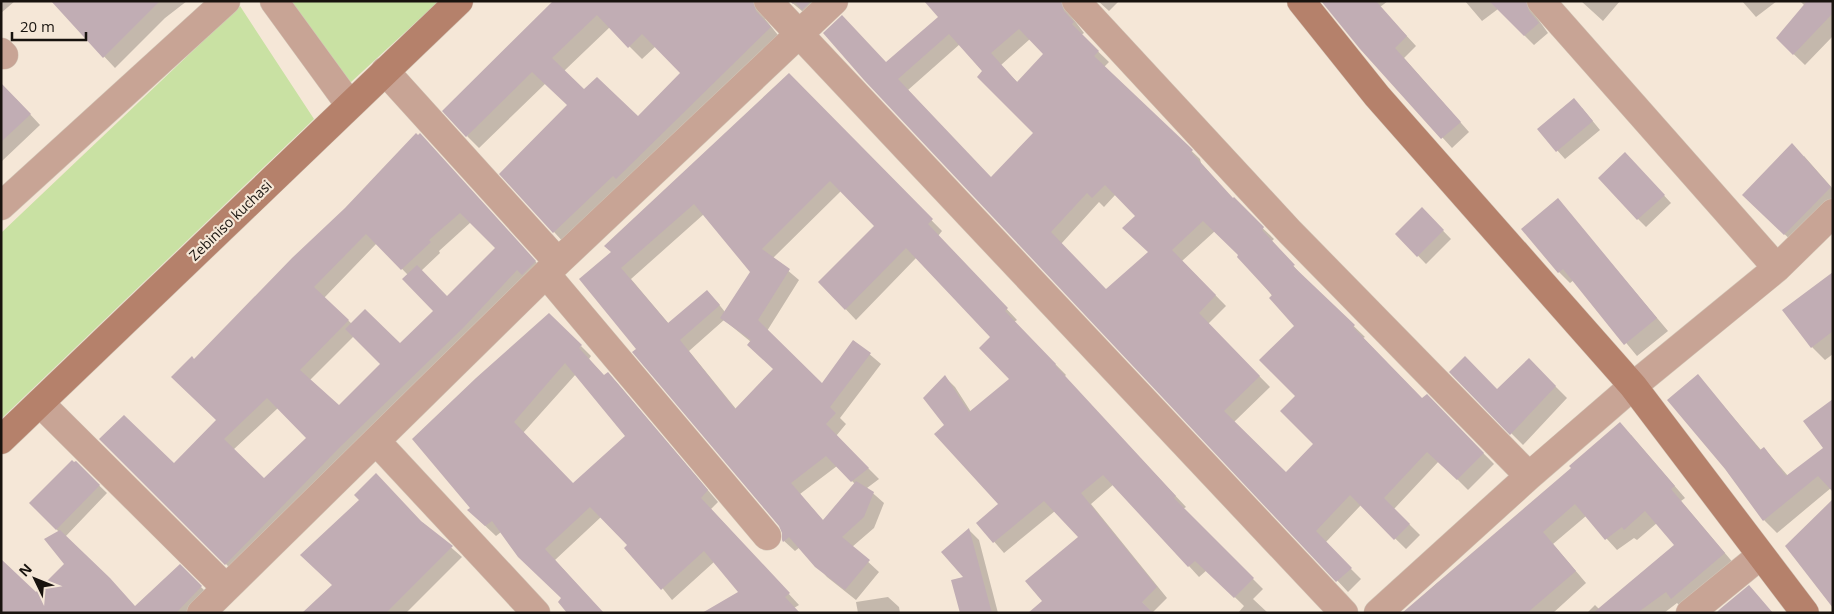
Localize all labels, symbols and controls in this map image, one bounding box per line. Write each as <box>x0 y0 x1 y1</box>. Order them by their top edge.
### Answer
scale bar <box>12 10 86 42</box>
text: 20 m <box>20 16 55 36</box>
street label: Zebiniso kuchasi <box>185 176 275 264</box>
north arrow <box>10 554 60 604</box>
text: N <box>14 559 36 580</box>

